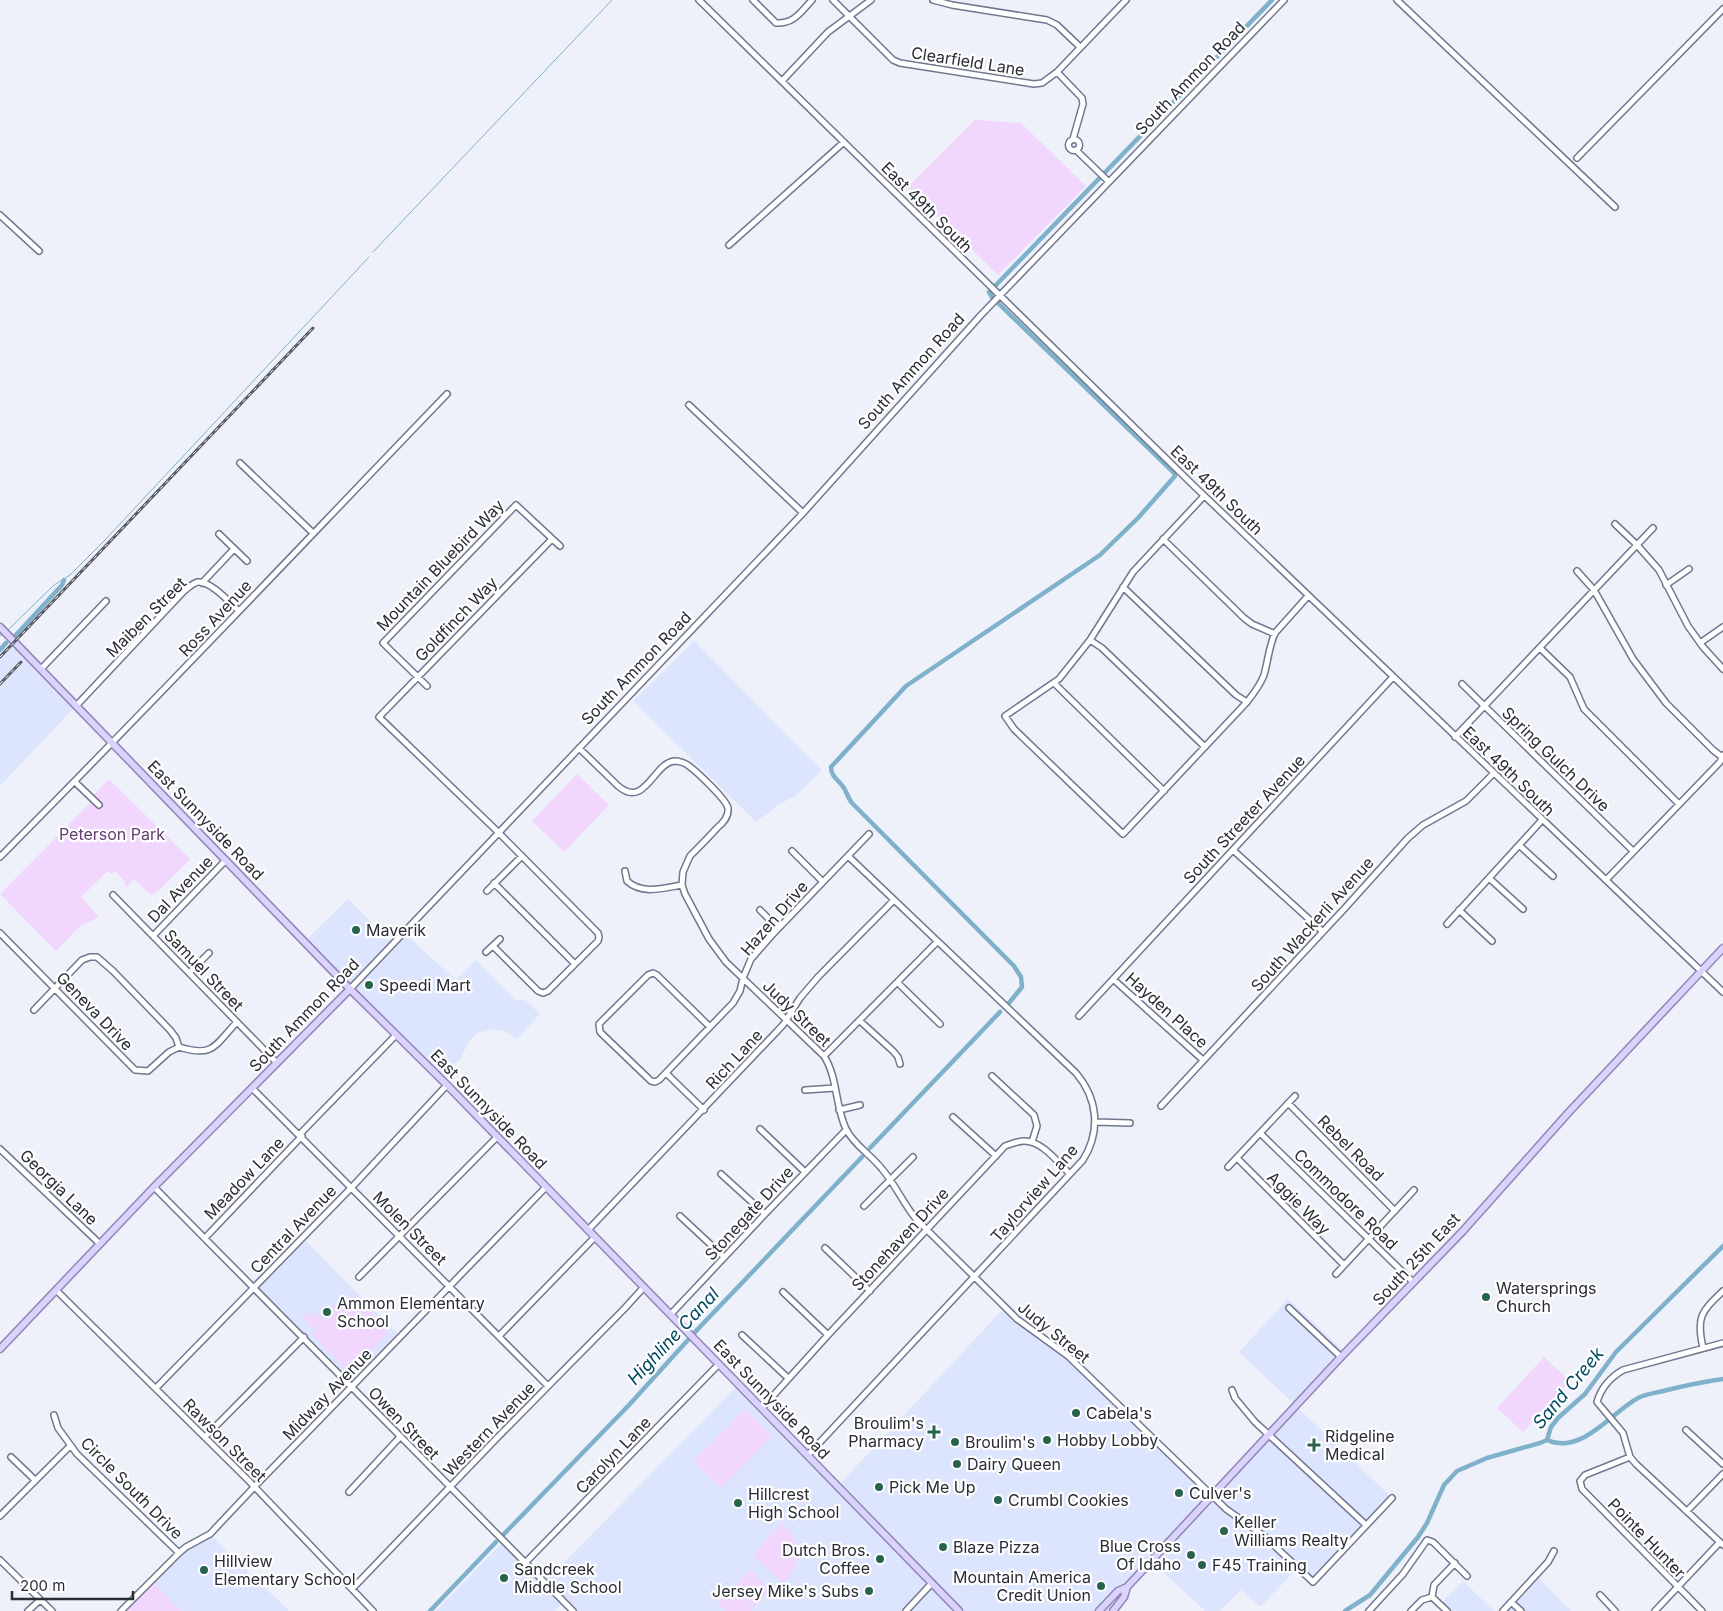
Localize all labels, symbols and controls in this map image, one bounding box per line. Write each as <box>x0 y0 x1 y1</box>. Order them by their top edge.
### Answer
street label: South Ammon Road <box>1131 17 1249 139</box>
street label: Clearfield Lane <box>910 42 1026 80</box>
street label: East 49th South <box>877 157 977 257</box>
street label: South Ammon Road <box>853 309 969 433</box>
street label: East 49th South <box>1167 441 1267 539</box>
street label: Mountain Bluebird Way <box>372 495 508 635</box>
street label: Goldfinch Way <box>411 572 501 666</box>
street label: Maiben Street <box>102 573 190 661</box>
street label: Ross Avenue <box>175 576 255 660</box>
street label: South Ammon Road <box>577 607 695 729</box>
street label: Spring Gulch Drive <box>1498 702 1614 816</box>
street label: East 49th South <box>1459 722 1559 820</box>
street label: South Streeter Avenue <box>1179 750 1309 888</box>
street label: East Sunnyside Road <box>144 756 268 884</box>
park label: Peterson Park <box>59 824 165 844</box>
street label: Dal Avenue <box>143 851 217 927</box>
street label: South Wackerli Avenue <box>1246 853 1378 995</box>
street label: Hazen Drive <box>736 877 812 959</box>
place label: Maverik <box>366 920 426 940</box>
marker: Maverik <box>350 924 362 936</box>
street label: Samuel Street <box>160 925 248 1015</box>
street label: South Ammon Road <box>245 954 363 1076</box>
street label: Geneva Drive <box>52 967 138 1055</box>
street label: Hayden Place <box>1122 968 1212 1052</box>
place label: Speedi Mart <box>379 975 471 995</box>
street label: Judy Street <box>759 976 835 1050</box>
marker: Speedi Mart <box>363 979 375 991</box>
street label: Rich Lane <box>701 1025 767 1093</box>
street label: East Sunnyside Road <box>427 1045 551 1173</box>
street label: Rebel Road <box>1314 1111 1388 1185</box>
street label: Meadow Lane <box>200 1133 288 1223</box>
street label: Taylorview Lane <box>986 1140 1082 1246</box>
street label: Commodore Road <box>1290 1144 1402 1254</box>
street label: Georgia Lane <box>16 1145 102 1229</box>
street label: Stonegate Drive <box>700 1162 798 1264</box>
street label: Aggie Way <box>1263 1167 1335 1239</box>
street label: Central Avenue <box>246 1181 340 1277</box>
street label: Stonehaven Drive <box>847 1183 953 1295</box>
street label: Molen Street <box>369 1187 451 1269</box>
street label: South 25th East <box>1368 1208 1464 1310</box>
place label: Watersprings Church <box>1496 1278 1596 1316</box>
water label: Highline Canal <box>623 1283 724 1389</box>
marker: Watersprings Church <box>1480 1291 1492 1303</box>
place label: Ammon Elementary School <box>337 1293 485 1331</box>
street label: Judy Street <box>1014 1297 1094 1367</box>
marker: Ammon Elementary School <box>321 1306 333 1318</box>
street label: East Sunnyside Road <box>710 1335 834 1463</box>
water label: Sand Creek <box>1528 1342 1609 1433</box>
street label: Midway Avenue <box>278 1344 376 1444</box>
street label: Western Avenue <box>439 1378 539 1480</box>
street label: Owen Street <box>364 1382 444 1464</box>
street label: Rawson Street <box>179 1394 271 1486</box>
place label: Cabela's <box>1086 1403 1152 1423</box>
marker: Cabela's <box>1070 1407 1082 1419</box>
street label: Carolyn Lane <box>571 1412 655 1498</box>
place label: Broulim's Pharmacy <box>848 1413 924 1451</box>
marker: Broulim's Pharmacy <box>928 1426 940 1438</box>
place label: Ridgeline Medical <box>1325 1426 1395 1464</box>
place label: Hobby Lobby <box>1057 1430 1158 1450</box>
place label: Broulim's <box>965 1432 1035 1452</box>
street label: Circle South Drive <box>77 1433 187 1543</box>
marker: Hobby Lobby <box>1041 1434 1053 1446</box>
marker: Broulim's <box>949 1436 961 1448</box>
marker: Ridgeline Medical <box>1307 1438 1321 1452</box>
place label: Dairy Queen <box>967 1454 1061 1474</box>
marker: Dairy Queen <box>951 1458 963 1470</box>
place label: Pick Me Up <box>889 1477 976 1497</box>
marker: Pick Me Up <box>873 1481 885 1493</box>
place label: Culver's <box>1189 1483 1251 1503</box>
place label: Hillcrest High School <box>748 1484 839 1522</box>
marker: Culver's <box>1173 1487 1185 1499</box>
place label: Crumbl Cookies <box>1008 1490 1129 1510</box>
marker: Crumbl Cookies <box>992 1494 1004 1506</box>
street label: Pointe Hunter <box>1604 1494 1690 1582</box>
marker: Hillcrest High School <box>732 1497 744 1509</box>
place label: Keller Williams Realty <box>1234 1512 1348 1550</box>
marker: Keller Williams Realty <box>1218 1525 1230 1537</box>
place label: Blue Cross Of Idaho <box>1099 1536 1181 1574</box>
place label: Blaze Pizza <box>953 1537 1040 1557</box>
place label: Dutch Bros. Coffee <box>782 1540 870 1578</box>
marker: Blaze Pizza <box>937 1541 949 1553</box>
marker: Blue Cross Of Idaho <box>1185 1549 1197 1561</box>
place label: Hillview Elementary School <box>214 1551 356 1589</box>
marker: Dutch Bros. Coffee <box>874 1553 886 1565</box>
place label: F45 Training <box>1212 1555 1307 1575</box>
place label: Sandcreek Middle School <box>514 1559 622 1597</box>
marker: F45 Training <box>1196 1559 1208 1571</box>
marker: Hillview Elementary School <box>198 1564 210 1576</box>
place label: Mountain America Credit Union <box>953 1567 1091 1605</box>
scale bar <box>12 1568 134 1600</box>
marker: Sandcreek Middle School <box>498 1572 510 1584</box>
text: 200 m <box>20 1576 65 1595</box>
marker: Mountain America Credit Union <box>1095 1580 1107 1592</box>
place label: Jersey Mike's Subs <box>712 1581 859 1601</box>
marker: Jersey Mike's Subs <box>863 1585 875 1597</box>

